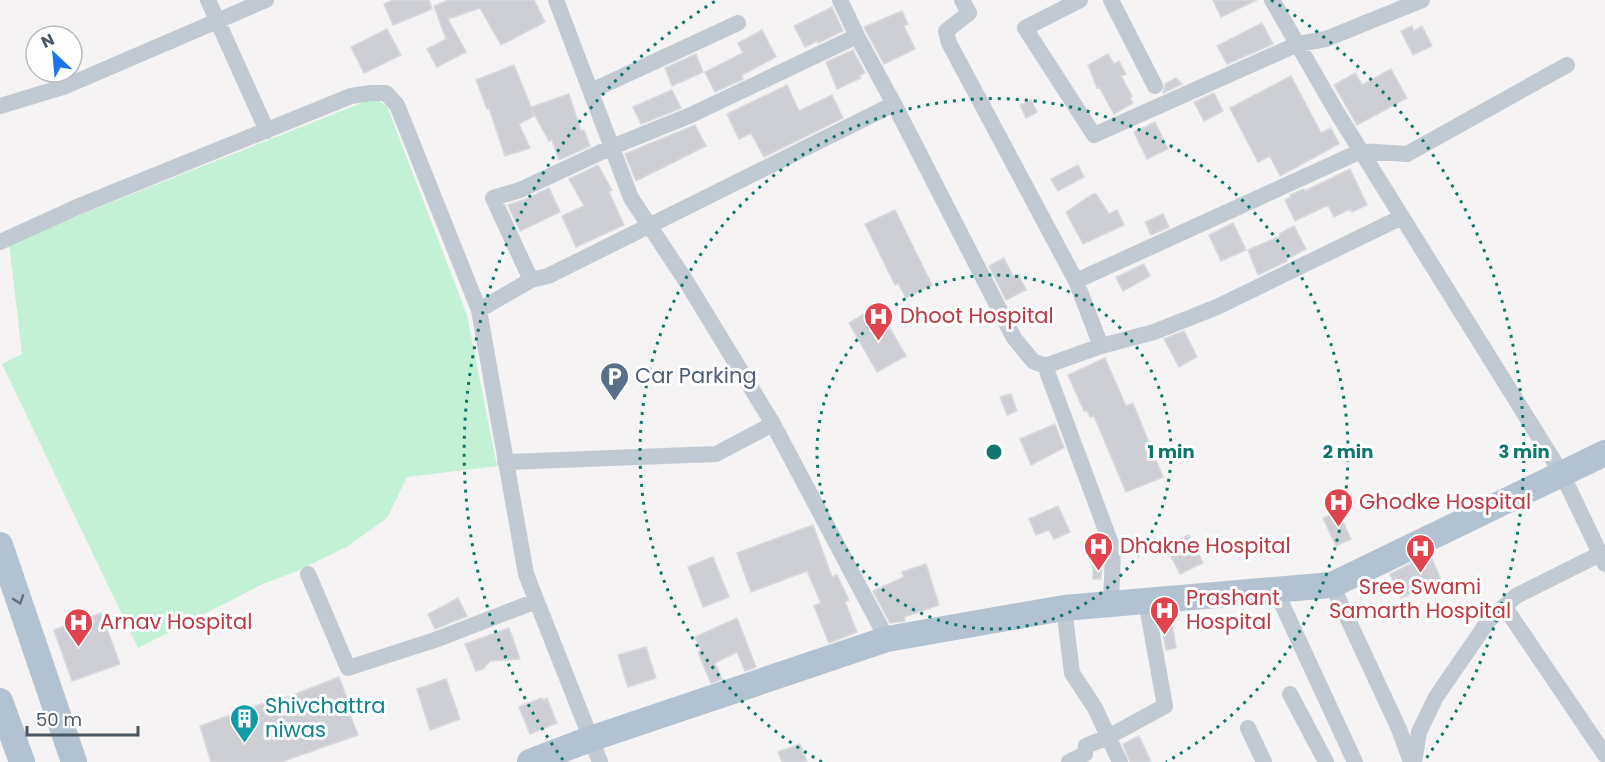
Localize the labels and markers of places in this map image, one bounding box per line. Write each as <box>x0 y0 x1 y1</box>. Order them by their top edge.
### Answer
hospital icon: Dhoot Hospital <box>863 300 895 342</box>
place label: Dhoot Hospital <box>900 301 1054 330</box>
parking icon: Car Parking <box>598 360 630 402</box>
place label: Car Parking <box>635 361 757 390</box>
centre of rings <box>984 442 1004 462</box>
hospital icon: Ghodke Hospital <box>1322 486 1354 528</box>
place label: Ghodke Hospital <box>1359 487 1531 516</box>
hospital icon: Dhakne Hospital <box>1083 530 1115 572</box>
place label: Dhakne Hospital <box>1120 531 1291 560</box>
hospital icon: Sree Swami Samarth Hospital <box>1404 532 1436 574</box>
place label: Sree Swami Samarth Hospital <box>1329 572 1511 625</box>
place label: Prashant Hospital <box>1186 583 1280 636</box>
hospital icon: Prashant Hospital <box>1149 594 1181 636</box>
hospital icon: Arnav Hospital <box>63 606 95 648</box>
place label: Arnav Hospital <box>100 607 252 636</box>
place label: Shivchattra niwas <box>265 691 385 744</box>
building icon: Shivchattra niwas <box>228 702 260 744</box>

